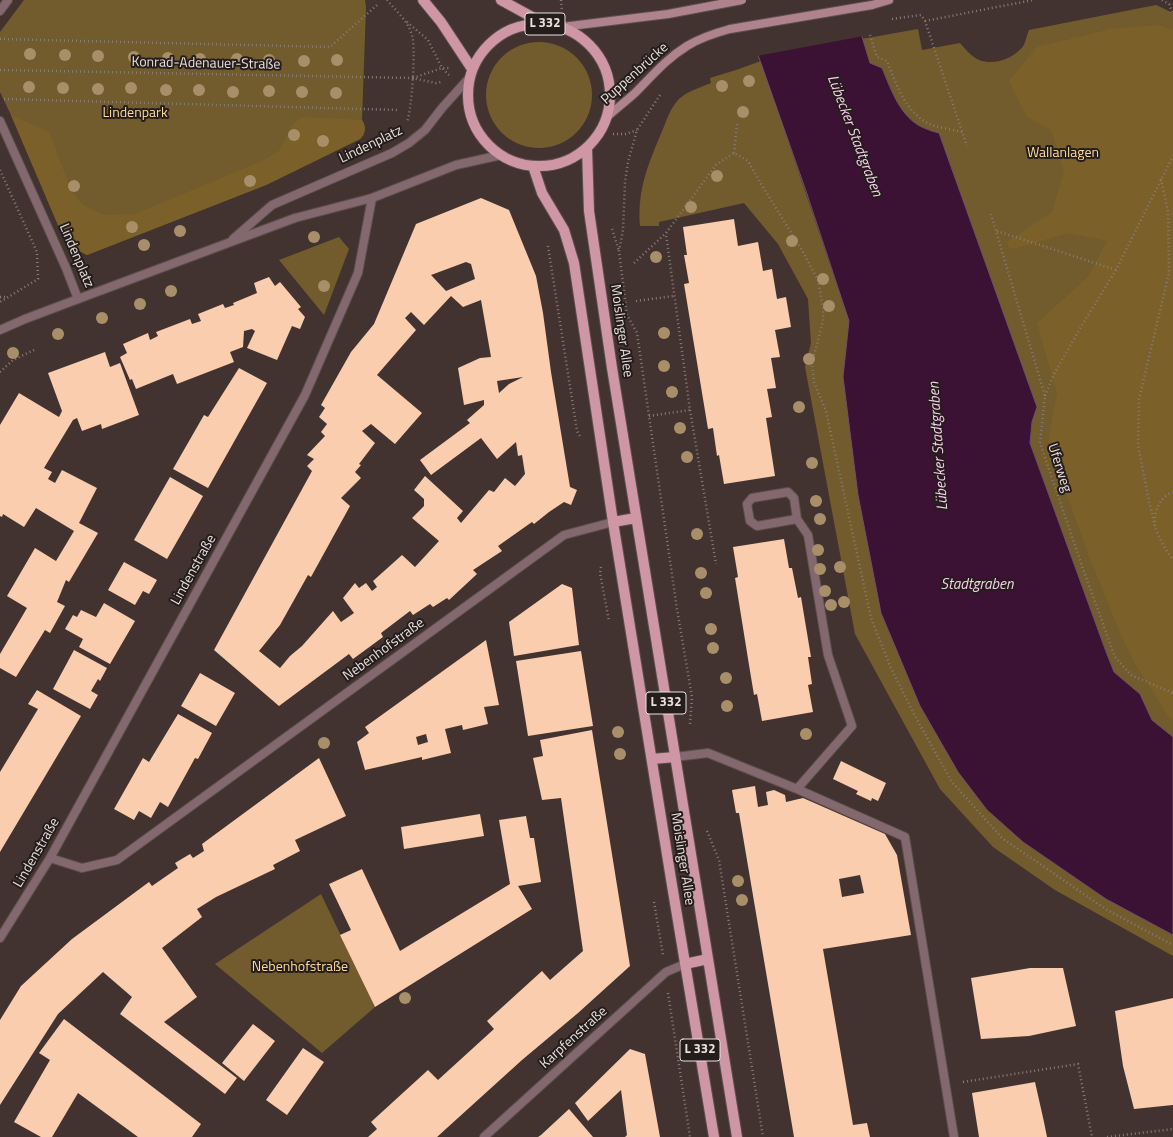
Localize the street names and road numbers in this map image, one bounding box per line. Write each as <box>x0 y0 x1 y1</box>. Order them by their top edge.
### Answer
road number: L 332 <box>525 13 565 35</box>
street label: Puppenbrücke <box>598 40 672 108</box>
street label: Konrad-Adenauer-Straße <box>131 54 281 74</box>
street label: Lindenplatz <box>337 123 405 167</box>
street label: Lindenplatz <box>55 221 97 291</box>
street label: Moislinger Allee <box>606 283 636 379</box>
street label: Uferweg <box>1043 441 1075 495</box>
street label: Lindenstraße <box>168 532 220 608</box>
street label: Nebenhofstraße <box>340 615 428 685</box>
road number: L 332 <box>646 692 686 714</box>
street label: Moislinger Allee <box>666 811 698 907</box>
street label: Lindenstraße <box>10 815 64 891</box>
street label: Karpfenstraße <box>537 1003 611 1073</box>
road number: L 332 <box>680 1039 720 1061</box>

